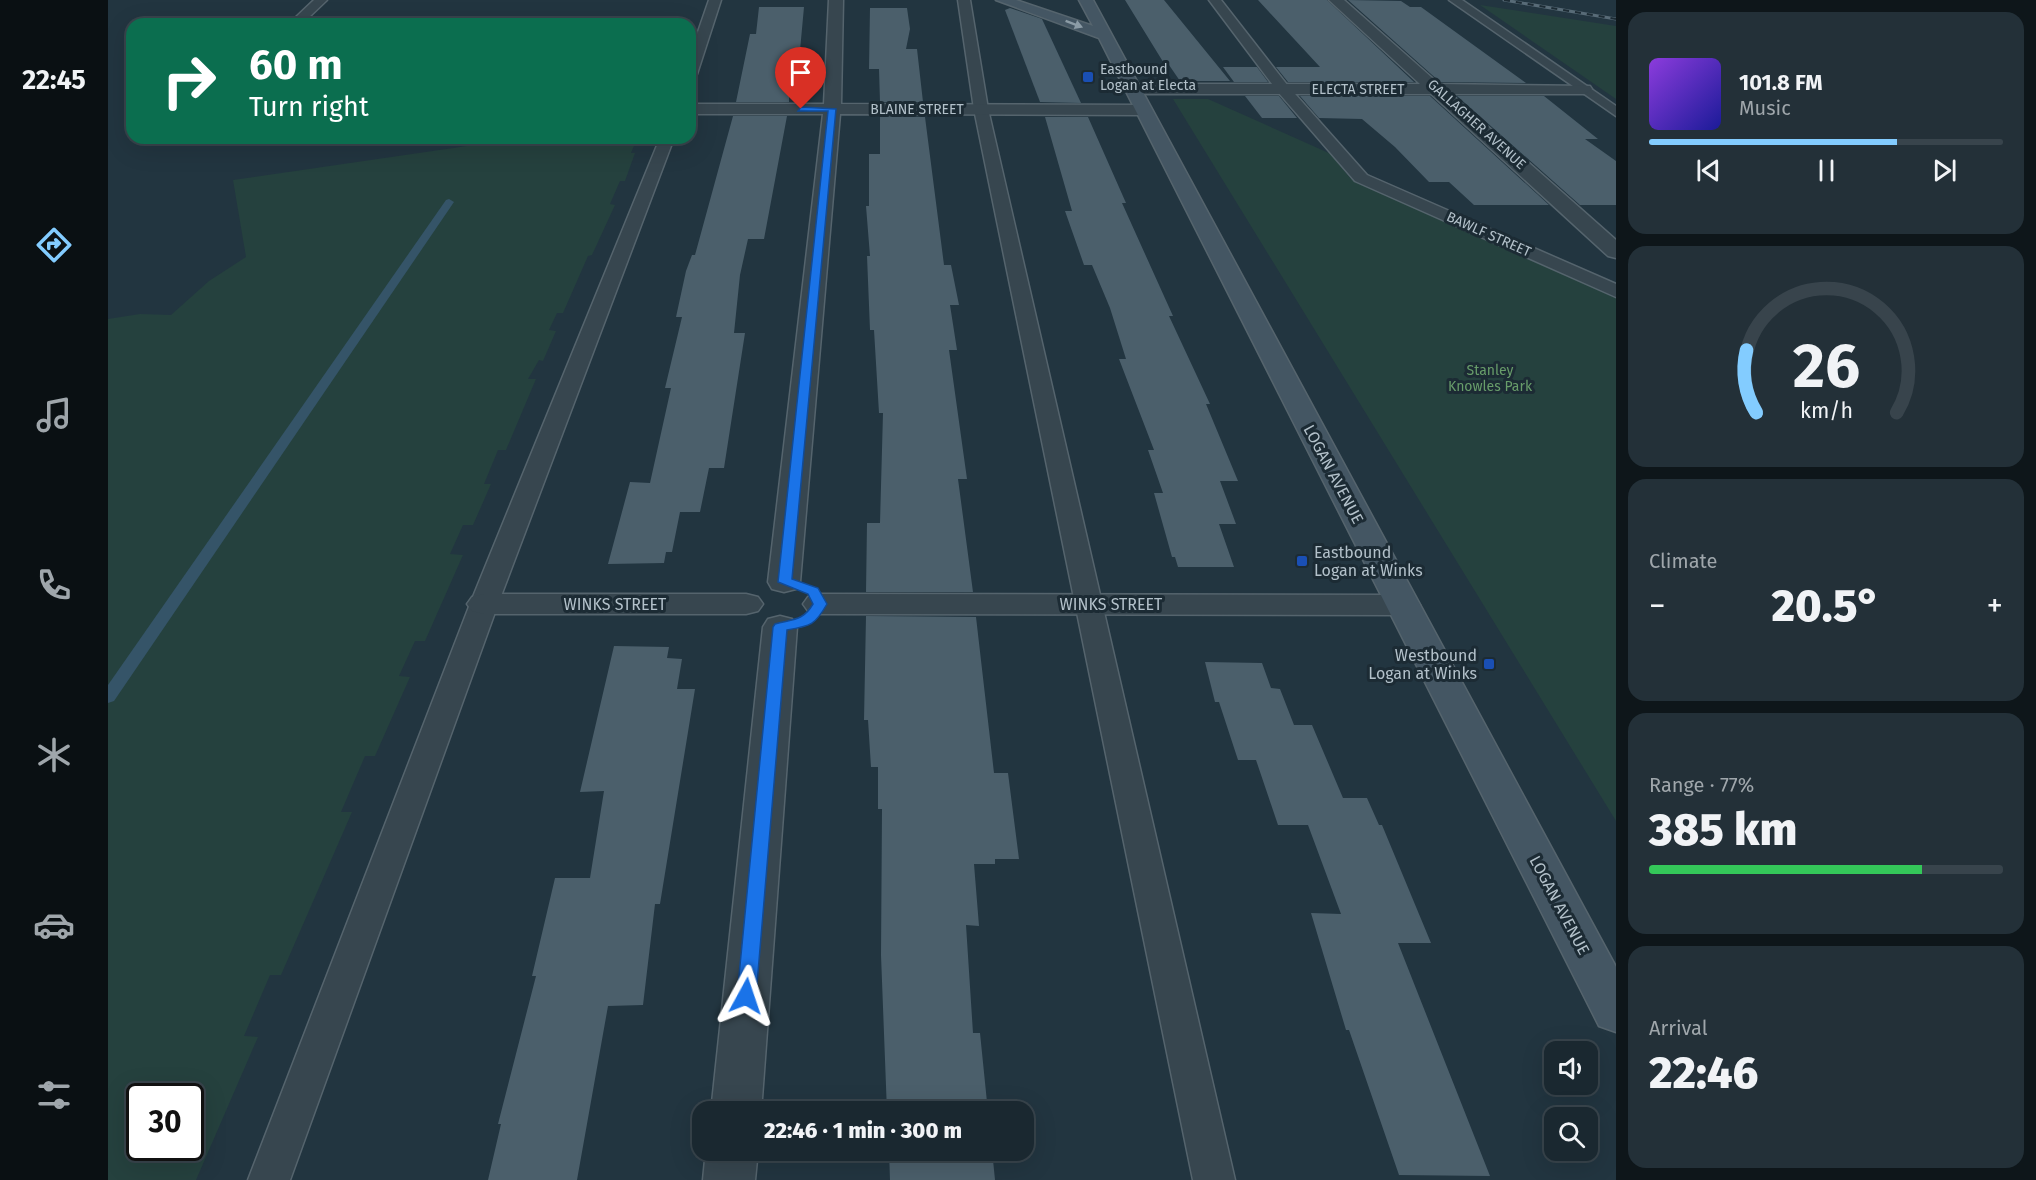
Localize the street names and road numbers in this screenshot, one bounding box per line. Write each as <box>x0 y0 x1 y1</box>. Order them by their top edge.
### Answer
street label: GALLAGHER AVENUE <box>1424 76 1529 173</box>
street label: ELECTA STREET <box>1311 81 1405 98</box>
street label: BLAINE STREET <box>870 101 965 118</box>
street label: BAWLF STREET <box>1444 208 1534 261</box>
street label: LOGAN AVENUE <box>1300 422 1368 527</box>
street label: WINKS STREET <box>564 595 667 614</box>
street label: WINKS STREET <box>1060 595 1163 614</box>
street label: LOGAN AVENUE <box>1526 853 1594 958</box>

